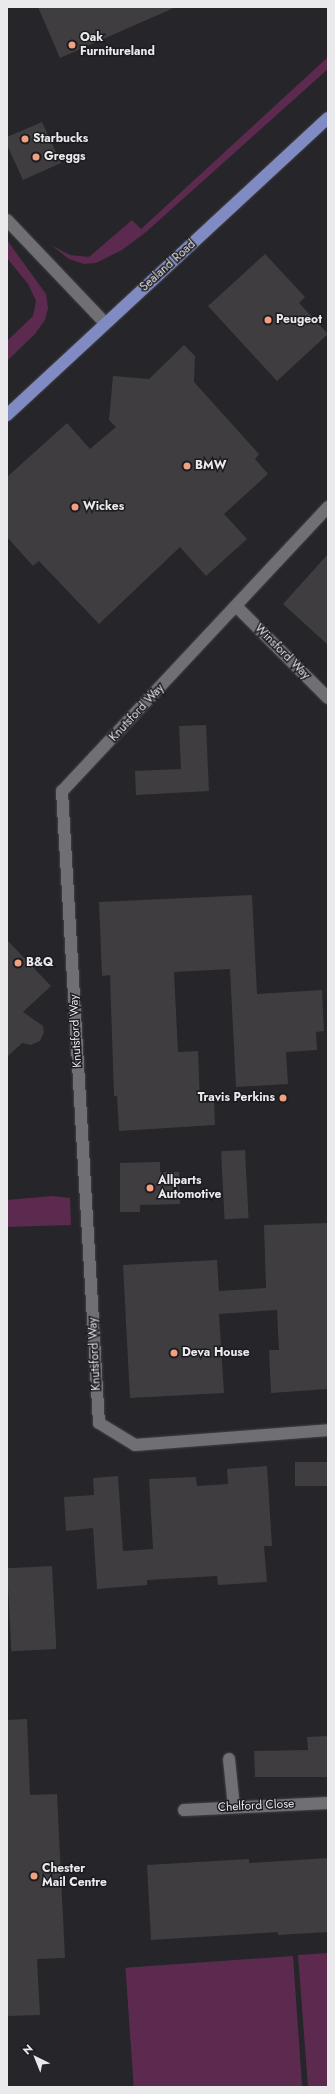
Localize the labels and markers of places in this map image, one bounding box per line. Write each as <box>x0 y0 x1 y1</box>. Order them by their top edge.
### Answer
place label: Oak Furnitureland <box>80 31 155 59</box>
marker: Oak Furnitureland <box>67 40 77 50</box>
place label: Starbucks <box>33 132 88 146</box>
marker: Starbucks <box>20 134 30 144</box>
place label: Greggs <box>44 150 86 164</box>
marker: Greggs <box>31 152 41 162</box>
place label: Peugeot <box>276 313 322 327</box>
marker: Peugeot <box>263 315 273 325</box>
place label: BMW <box>195 459 226 473</box>
marker: BMW <box>182 461 192 471</box>
place label: Wickes <box>83 500 124 514</box>
marker: Wickes <box>70 502 80 512</box>
place label: B&Q <box>26 956 53 970</box>
marker: B&Q <box>13 958 23 968</box>
place label: Travis Perkins <box>198 1091 275 1105</box>
marker: Travis Perkins <box>278 1093 288 1103</box>
place label: Allparts Automotive <box>158 1174 221 1202</box>
marker: Allparts Automotive <box>145 1183 155 1193</box>
place label: Deva House <box>182 1346 250 1360</box>
marker: Deva House <box>169 1348 179 1358</box>
place label: Chester Mail Centre <box>42 1862 107 1890</box>
marker: Chester Mail Centre <box>29 1871 39 1881</box>

